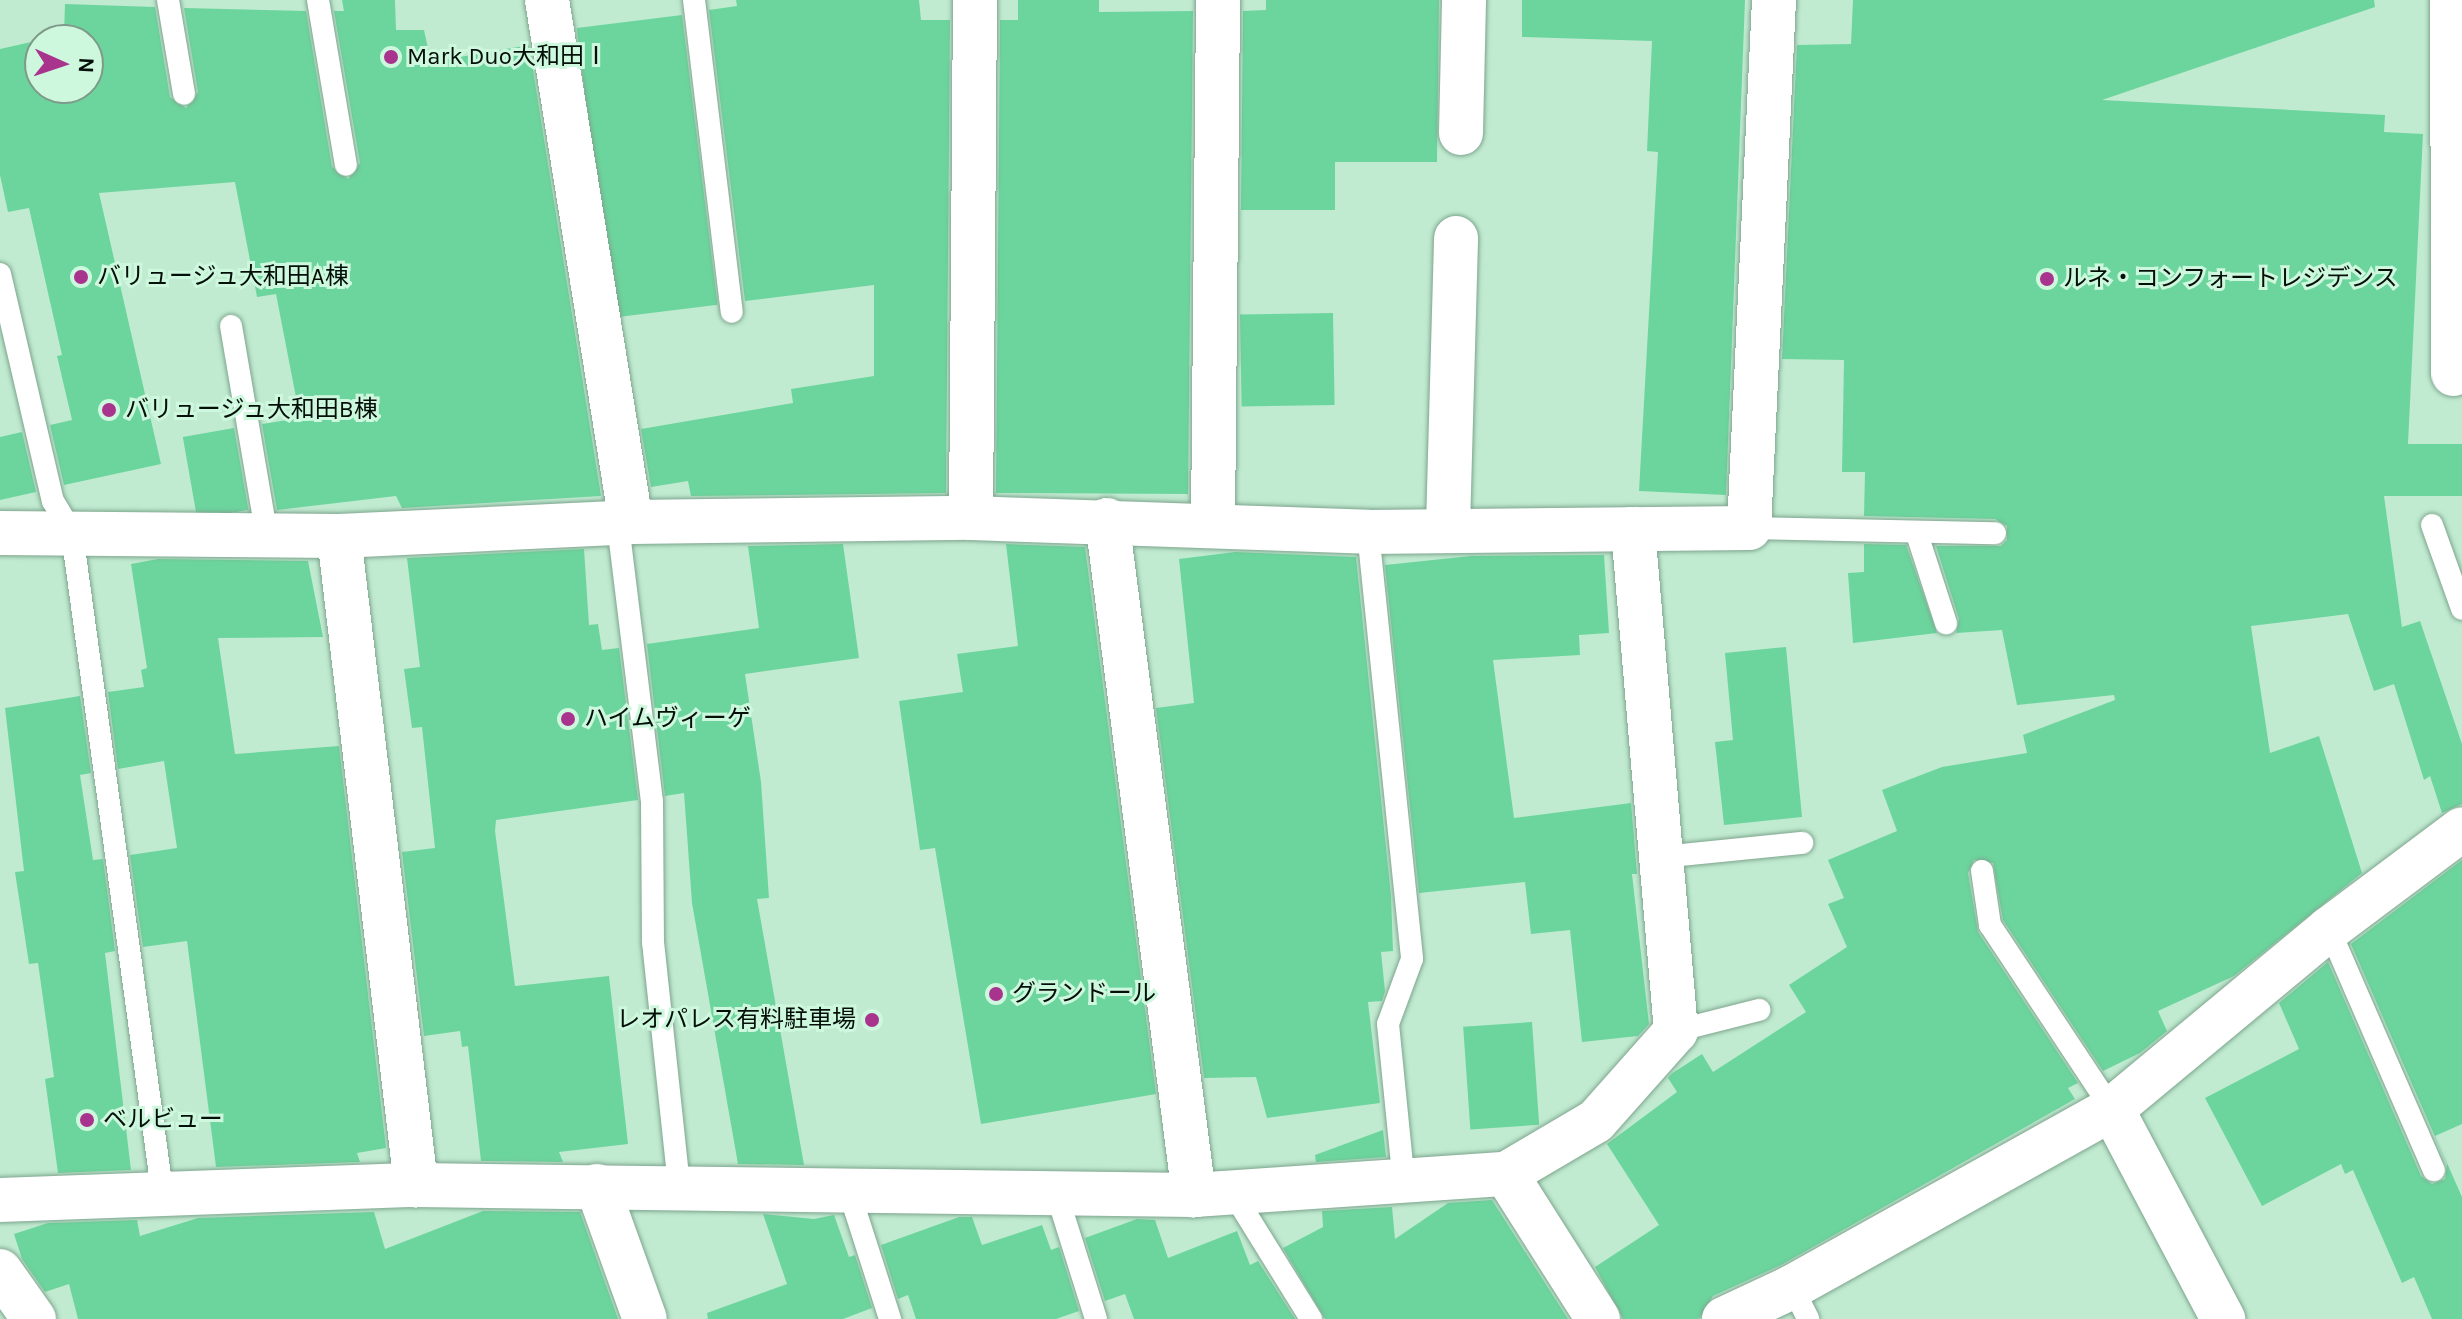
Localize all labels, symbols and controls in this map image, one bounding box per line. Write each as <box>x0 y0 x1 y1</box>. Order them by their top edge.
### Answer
north arrow <box>24 24 104 104</box>
place label: Mark Duo大和田Ⅰ <box>407 43 608 71</box>
marker: Mark Duo大和田Ⅰ <box>382 48 400 66</box>
text: N <box>73 57 99 74</box>
place label: バリュージュ大和田A棟 <box>97 263 351 291</box>
place label: ルネ・コンフォートレジデンス <box>2063 265 2399 293</box>
marker: バリュージュ大和田A棟 <box>72 268 90 286</box>
marker: ルネ・コンフォートレジデンス <box>2038 270 2056 288</box>
place label: バリュージュ大和田B棟 <box>125 396 380 424</box>
marker: バリュージュ大和田B棟 <box>100 401 118 419</box>
place label: ハイムヴィーゲ <box>584 705 752 733</box>
marker: ハイムヴィーゲ <box>559 710 577 728</box>
place label: グランドール <box>1012 980 1156 1008</box>
marker: グランドール <box>987 985 1005 1003</box>
place label: レオパレス有料駐車場 <box>616 1006 856 1034</box>
marker: レオパレス有料駐車場 <box>863 1011 881 1029</box>
place label: ベルビュー <box>103 1106 223 1134</box>
marker: ベルビュー <box>78 1111 96 1129</box>

